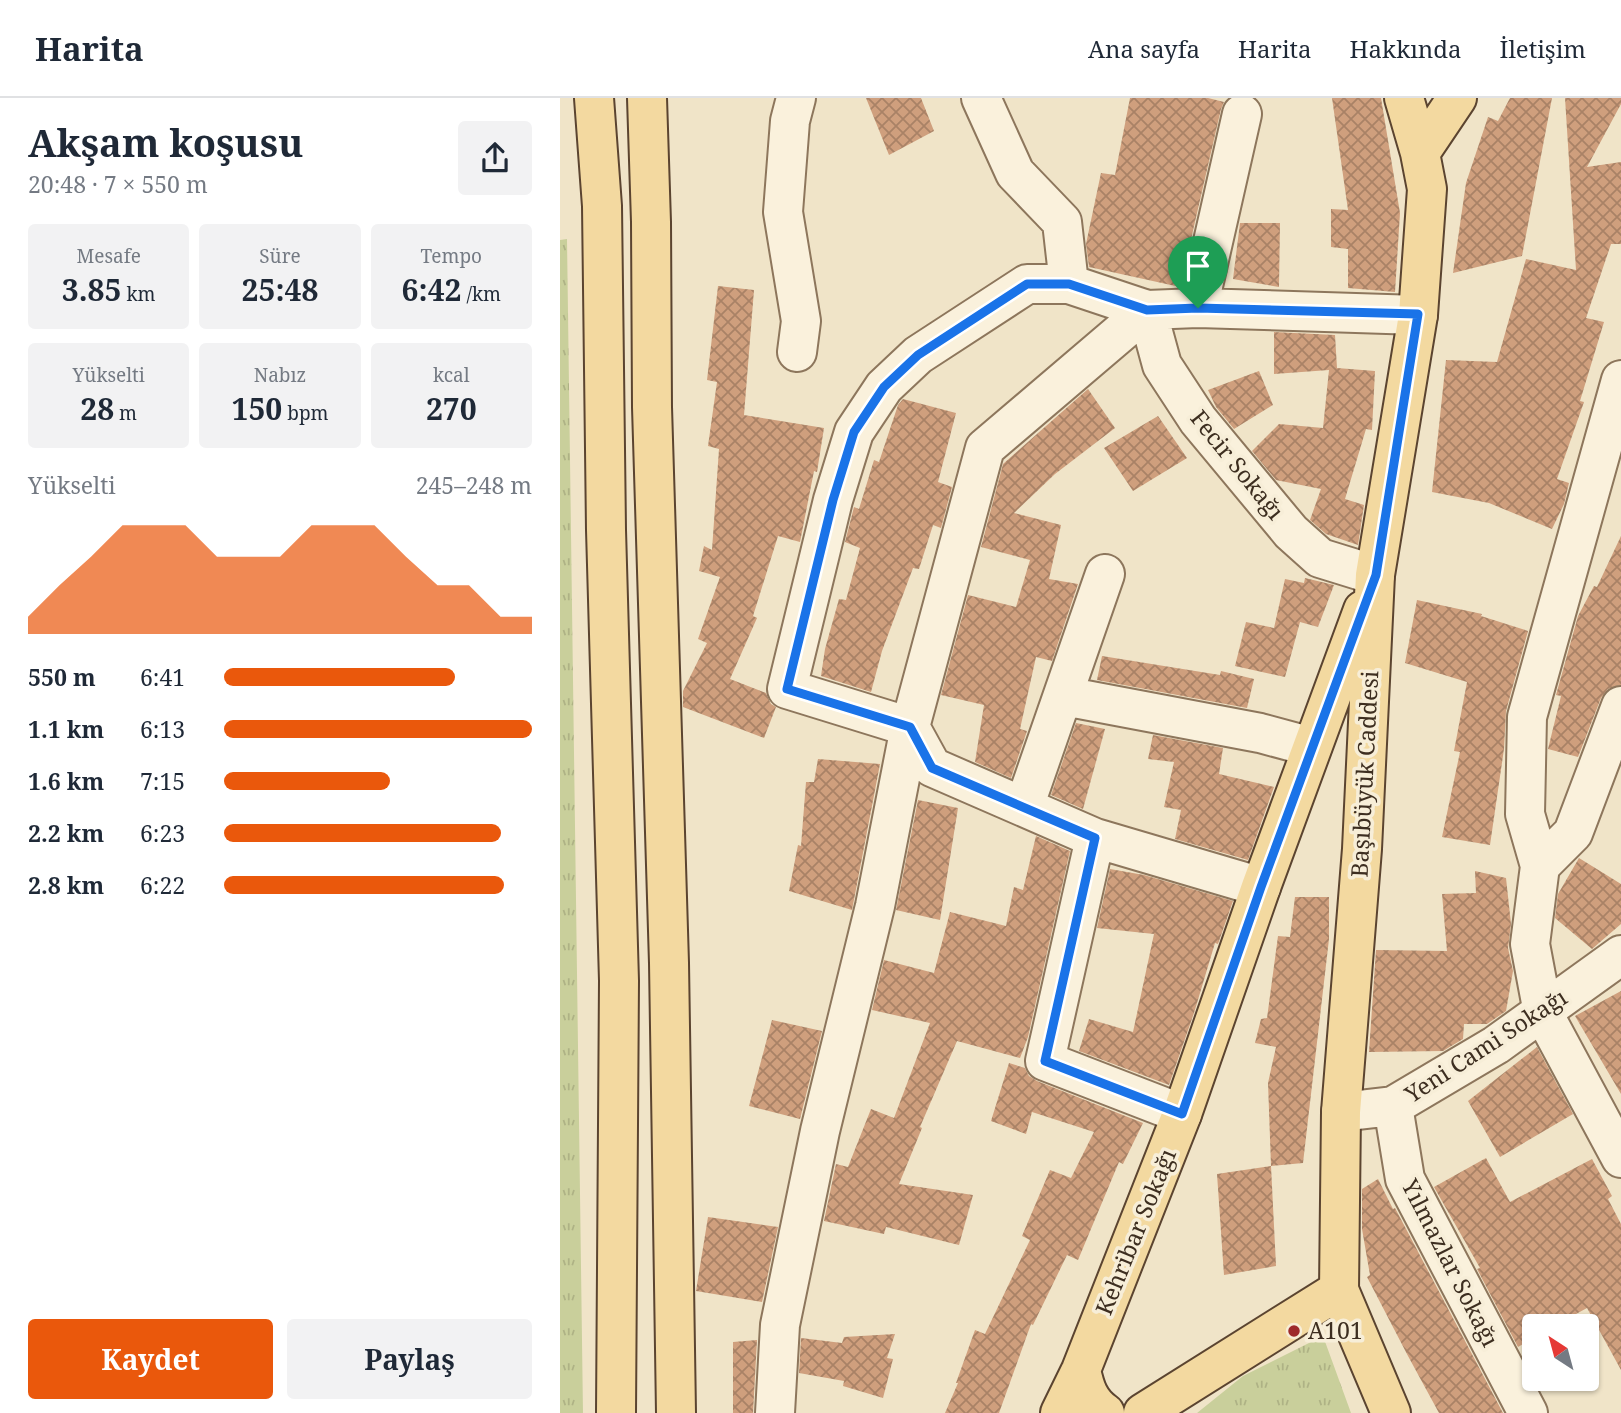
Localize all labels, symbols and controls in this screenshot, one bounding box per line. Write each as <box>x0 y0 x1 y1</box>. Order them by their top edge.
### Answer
text: Harita <box>35 26 144 71</box>
text: Ana sayfa <box>1088 32 1200 65</box>
text: Harita <box>1238 32 1312 65</box>
text: Hakkında <box>1350 32 1462 65</box>
text: İletişim <box>1500 32 1586 65</box>
text: Akşam koşusu <box>28 116 303 168</box>
button: share <box>458 121 532 195</box>
text: 20:48 · 7 × 550 m <box>28 168 208 200</box>
pin <box>1168 236 1228 308</box>
text: Mesafe <box>76 243 141 269</box>
text: Süre <box>259 243 301 269</box>
text: Tempo <box>421 243 482 269</box>
icon: arrive <box>1179 247 1217 285</box>
text: 3.85 <box>62 269 121 310</box>
text: 25:48 <box>242 269 318 310</box>
text: 6:42 <box>402 269 462 310</box>
text: km <box>121 281 156 307</box>
text: /km <box>462 281 501 307</box>
text: Yükselti <box>72 362 145 388</box>
text: Nabız <box>254 362 306 388</box>
text: kcal <box>433 362 470 388</box>
text: 28 <box>80 388 114 429</box>
text: 150 <box>231 388 282 429</box>
text: 270 <box>426 388 477 429</box>
text: m <box>114 400 137 426</box>
text: bpm <box>282 400 329 426</box>
street label: Fecir Sokağı <box>1184 403 1292 526</box>
text: Yükselti <box>28 469 116 501</box>
text: 245–248 m <box>416 469 532 501</box>
text: 550 m <box>28 661 96 693</box>
text: 6:41 <box>140 661 185 693</box>
street label: Başıbüyük Caddesi <box>1343 669 1385 878</box>
text: 1.1 km <box>28 713 104 745</box>
text: 6:13 <box>140 713 185 745</box>
text: 1.6 km <box>28 765 104 797</box>
text: 7:15 <box>140 765 185 797</box>
text: 2.2 km <box>28 817 104 849</box>
text: 6:23 <box>140 817 185 849</box>
text: 2.8 km <box>28 869 104 901</box>
text: 6:22 <box>140 869 185 901</box>
street label: Yeni Cami Sokağı <box>1397 980 1573 1110</box>
street label: Kehribar Sokağı <box>1087 1143 1183 1319</box>
street label: Yılmazlar Sokağı <box>1394 1172 1507 1352</box>
place label: A101 <box>1308 1314 1363 1346</box>
north arrow <box>1522 1314 1600 1391</box>
map controls <box>1522 1314 1599 1391</box>
button: Kaydet <box>28 1319 273 1399</box>
button: Paylaş <box>287 1319 532 1399</box>
marker: A101 <box>1286 1323 1302 1339</box>

